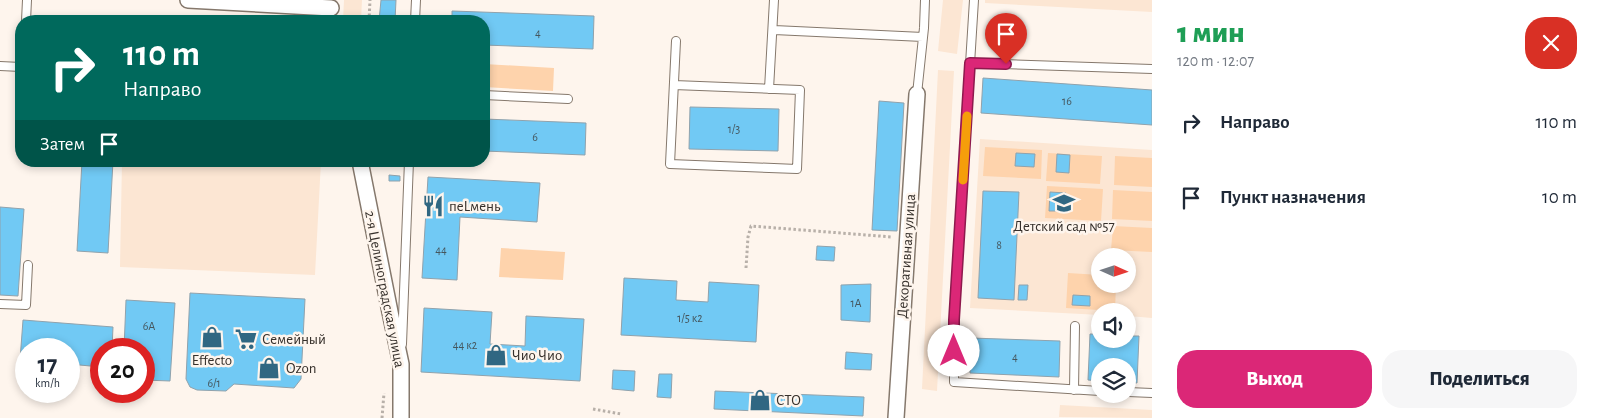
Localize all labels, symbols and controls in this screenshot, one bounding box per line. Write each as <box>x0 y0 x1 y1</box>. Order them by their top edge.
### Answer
pin <box>985 13 1027 64</box>
button: close <box>1525 17 1577 69</box>
text: 1 мин <box>1177 18 1245 48</box>
icon: arrive <box>992 20 1020 48</box>
house number: 4 <box>535 27 541 39</box>
icon: right <box>40 35 105 100</box>
text: 110 m <box>123 37 200 72</box>
text: 120 m · 12:07 <box>1177 53 1254 69</box>
text: Направо <box>123 78 201 100</box>
house number: 16 <box>1062 95 1072 107</box>
icon: right <box>1177 109 1205 137</box>
text: Направо <box>1220 113 1290 132</box>
text: 110 m <box>1536 113 1577 132</box>
house number: 1/3 <box>728 123 740 135</box>
icon: arrive <box>95 130 123 158</box>
house number: 6 <box>532 131 538 143</box>
text: Затем <box>40 135 85 154</box>
icon: arrive <box>1177 184 1205 212</box>
text: Пункт назначения <box>1220 188 1366 207</box>
text: 10 m <box>1542 188 1577 207</box>
school or university icon: Детский сад №57 <box>1051 190 1077 216</box>
restaurant icon: пеLмень <box>420 193 446 219</box>
street label: Декоративная улица <box>895 193 918 319</box>
place label: пеLмень <box>449 199 501 214</box>
street label: 2-я Целиноградская улица <box>362 209 407 369</box>
place label: Детский сад №57 <box>1013 219 1115 234</box>
house number: 8 <box>996 239 1002 251</box>
house number: 44 <box>435 244 447 256</box>
north arrow <box>1091 248 1136 292</box>
map controls <box>1091 248 1136 403</box>
house number: 1А <box>850 297 862 309</box>
button: sound <box>1091 303 1136 348</box>
house number: 1/5 к2 <box>677 312 703 324</box>
house number: 6А <box>143 320 155 332</box>
shop icon: Effecto <box>199 324 225 350</box>
position arrow <box>927 324 979 376</box>
supermarket icon: Семейный <box>233 326 259 352</box>
place label: Семейный <box>262 332 326 347</box>
speed limit sign: 20 <box>90 338 155 403</box>
house number: 44 к2 <box>453 339 478 351</box>
shop icon: Чио Чио <box>483 342 509 368</box>
place label: Чио Чио <box>512 348 562 363</box>
button: Выход <box>1177 350 1372 408</box>
button: Поделиться <box>1382 350 1577 408</box>
house number: 4 <box>1012 351 1018 363</box>
text: 17 <box>38 352 57 377</box>
place label: Effecto <box>192 353 232 368</box>
shop icon: Ozon <box>256 355 282 381</box>
button: layers <box>1091 358 1136 403</box>
place label: Ozon <box>286 361 316 376</box>
text: km/h <box>35 377 60 389</box>
house number: 6/1 <box>207 377 221 389</box>
shop icon: СТО <box>747 387 773 413</box>
place label: СТО <box>776 393 801 408</box>

